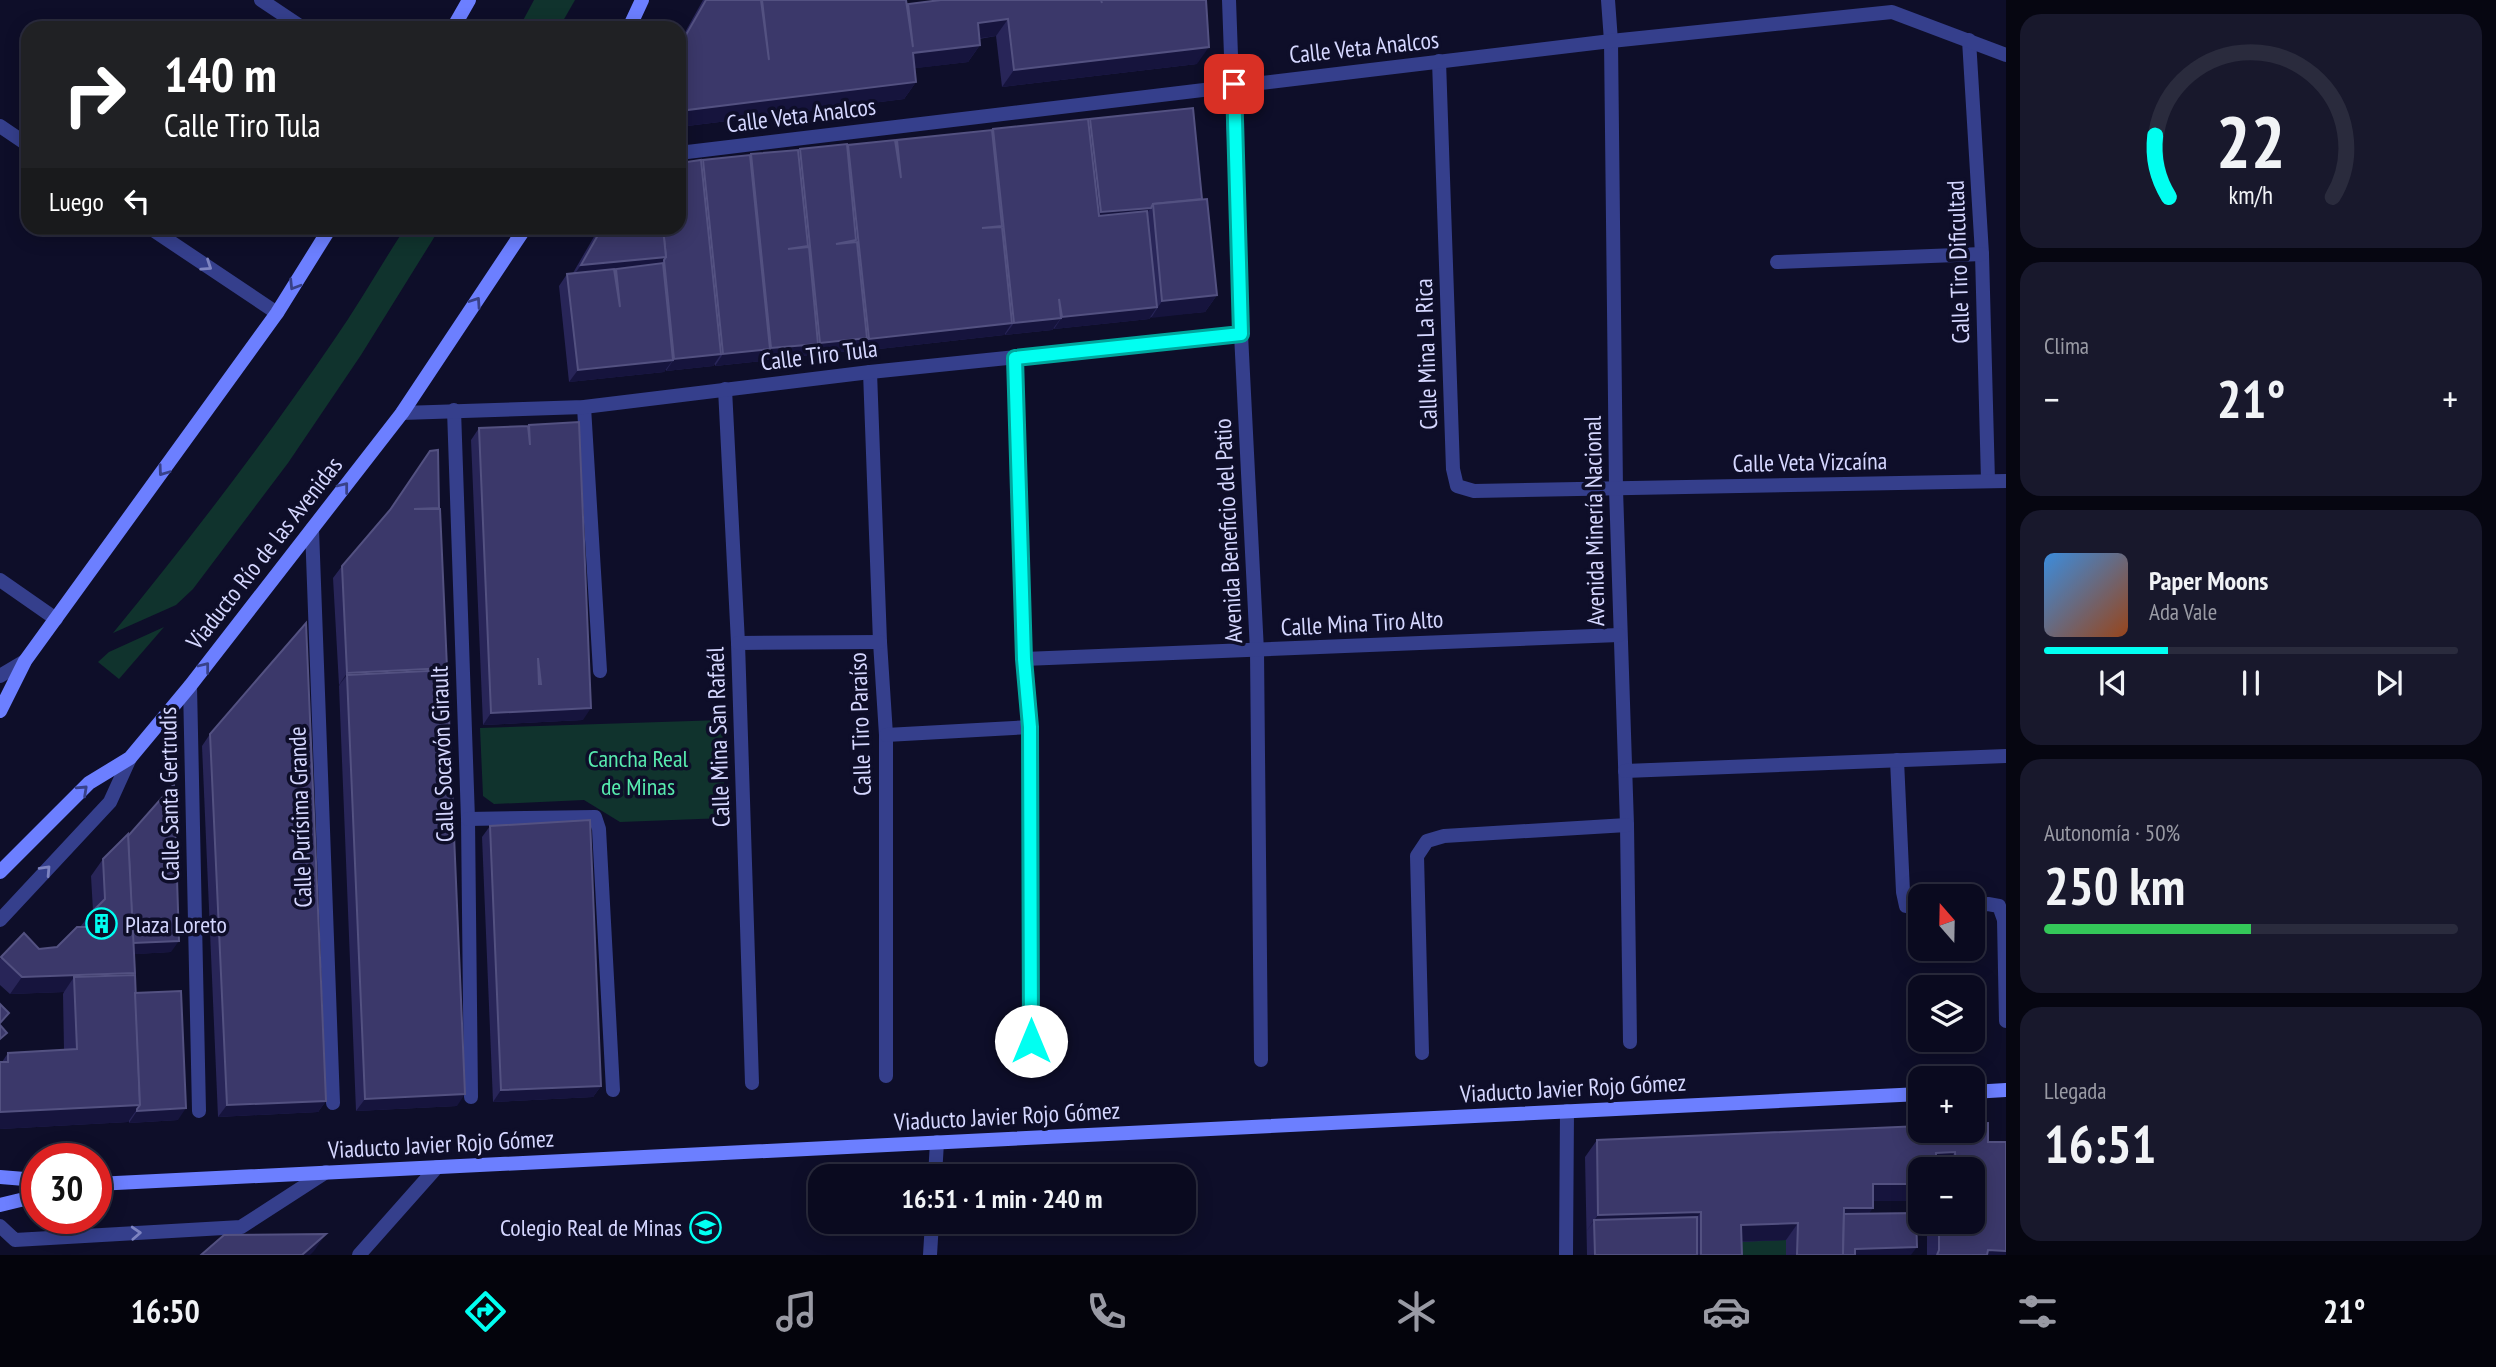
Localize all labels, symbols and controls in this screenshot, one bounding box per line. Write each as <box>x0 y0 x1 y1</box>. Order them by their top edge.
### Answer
street label: Calle Veta Analcos <box>1288 24 1440 70</box>
text: 140 m <box>164 42 277 106</box>
icon: right <box>49 49 140 140</box>
pin <box>1204 54 1264 114</box>
icon: arrive <box>1215 65 1253 103</box>
street label: Calle Veta Analcos <box>725 90 877 140</box>
text: 22 <box>2216 93 2286 187</box>
text: Calle Tiro Tula <box>164 104 321 146</box>
text: km/h <box>2229 179 2273 211</box>
street label: Calle Tiro Dificultad <box>1940 180 1976 344</box>
icon: left <box>118 182 156 220</box>
text: Luego <box>49 185 104 218</box>
one-way arrow <box>199 258 212 271</box>
one-way arrow <box>290 278 303 291</box>
street label: Calle Mina La Rica <box>1408 278 1444 430</box>
one-way arrow <box>468 297 481 310</box>
text: Clima <box>2044 331 2089 360</box>
street label: Calle Tiro Tula <box>759 332 879 378</box>
text: 21° <box>2217 365 2285 432</box>
text: − <box>2044 374 2060 423</box>
text: + <box>2442 374 2458 423</box>
street label: Avenida Minería Nacional <box>1577 415 1611 626</box>
street label: Avenida Beneficio del Patio <box>1207 418 1249 644</box>
street label: Calle Veta Vizcaína <box>1732 445 1888 479</box>
street label: Viaducto Río de las Avenidas <box>178 450 349 656</box>
one-way arrow <box>159 463 171 476</box>
one-way arrow <box>336 483 349 495</box>
text: Paper Moons <box>2149 564 2268 597</box>
text: Ada Vale <box>2149 597 2217 626</box>
street label: Calle Mina Tiro Alto <box>1280 603 1444 643</box>
street label: Calle Mina San Rafaél <box>699 646 737 828</box>
street label: Calle Tiro Paraíso <box>842 652 878 796</box>
one-way arrow <box>196 662 209 675</box>
icon: previous <box>2094 664 2132 702</box>
icon: pause <box>2232 664 2270 702</box>
icon: next <box>2370 664 2408 702</box>
street label: Calle Socavón Girault <box>423 665 461 843</box>
street label: Calle Santa Gertrudis <box>152 707 186 881</box>
street label: Calle Purísima Grande <box>281 726 319 908</box>
park label: Cancha Real de Minas <box>588 743 689 802</box>
one-way arrow <box>75 785 88 798</box>
text: Autonomía · 50% <box>2044 818 2180 847</box>
text: 250 km <box>2044 852 2185 919</box>
one-way arrow <box>38 865 51 878</box>
north arrow <box>1908 884 1984 961</box>
map controls <box>1908 884 1985 1234</box>
building icon: Plaza Loreto <box>85 907 119 941</box>
place label: Plaza Loreto <box>125 909 227 940</box>
button: layers <box>1908 975 1985 1052</box>
position arrow <box>994 1004 1068 1078</box>
button: + <box>1908 1066 1985 1143</box>
street label: Viaducto Javier Rojo Gómez <box>1458 1067 1687 1109</box>
text: Llegada <box>2044 1076 2107 1105</box>
street label: Viaducto Javier Rojo Gómez <box>892 1095 1121 1137</box>
text: 16:51 <box>2044 1110 2156 1177</box>
street label: Viaducto Javier Rojo Gómez <box>326 1123 555 1165</box>
speed limit sign: 30 <box>21 1143 112 1234</box>
button: − <box>1908 1157 1985 1234</box>
text: 16:51 · 1 min · 240 m <box>902 1182 1102 1215</box>
school or university icon: Colegio Real de Minas <box>688 1210 722 1244</box>
place label: Colegio Real de Minas <box>500 1212 682 1243</box>
one-way arrow <box>131 1226 142 1241</box>
icon: directions <box>461 1287 510 1336</box>
icon: music <box>772 1287 821 1336</box>
icon: phone <box>1082 1287 1131 1336</box>
icon: climate <box>1392 1287 1441 1336</box>
icon: car <box>1702 1287 1751 1336</box>
icon: filters <box>2013 1287 2062 1336</box>
text: 16:50 <box>131 1290 200 1332</box>
text: 21° <box>2323 1290 2365 1332</box>

